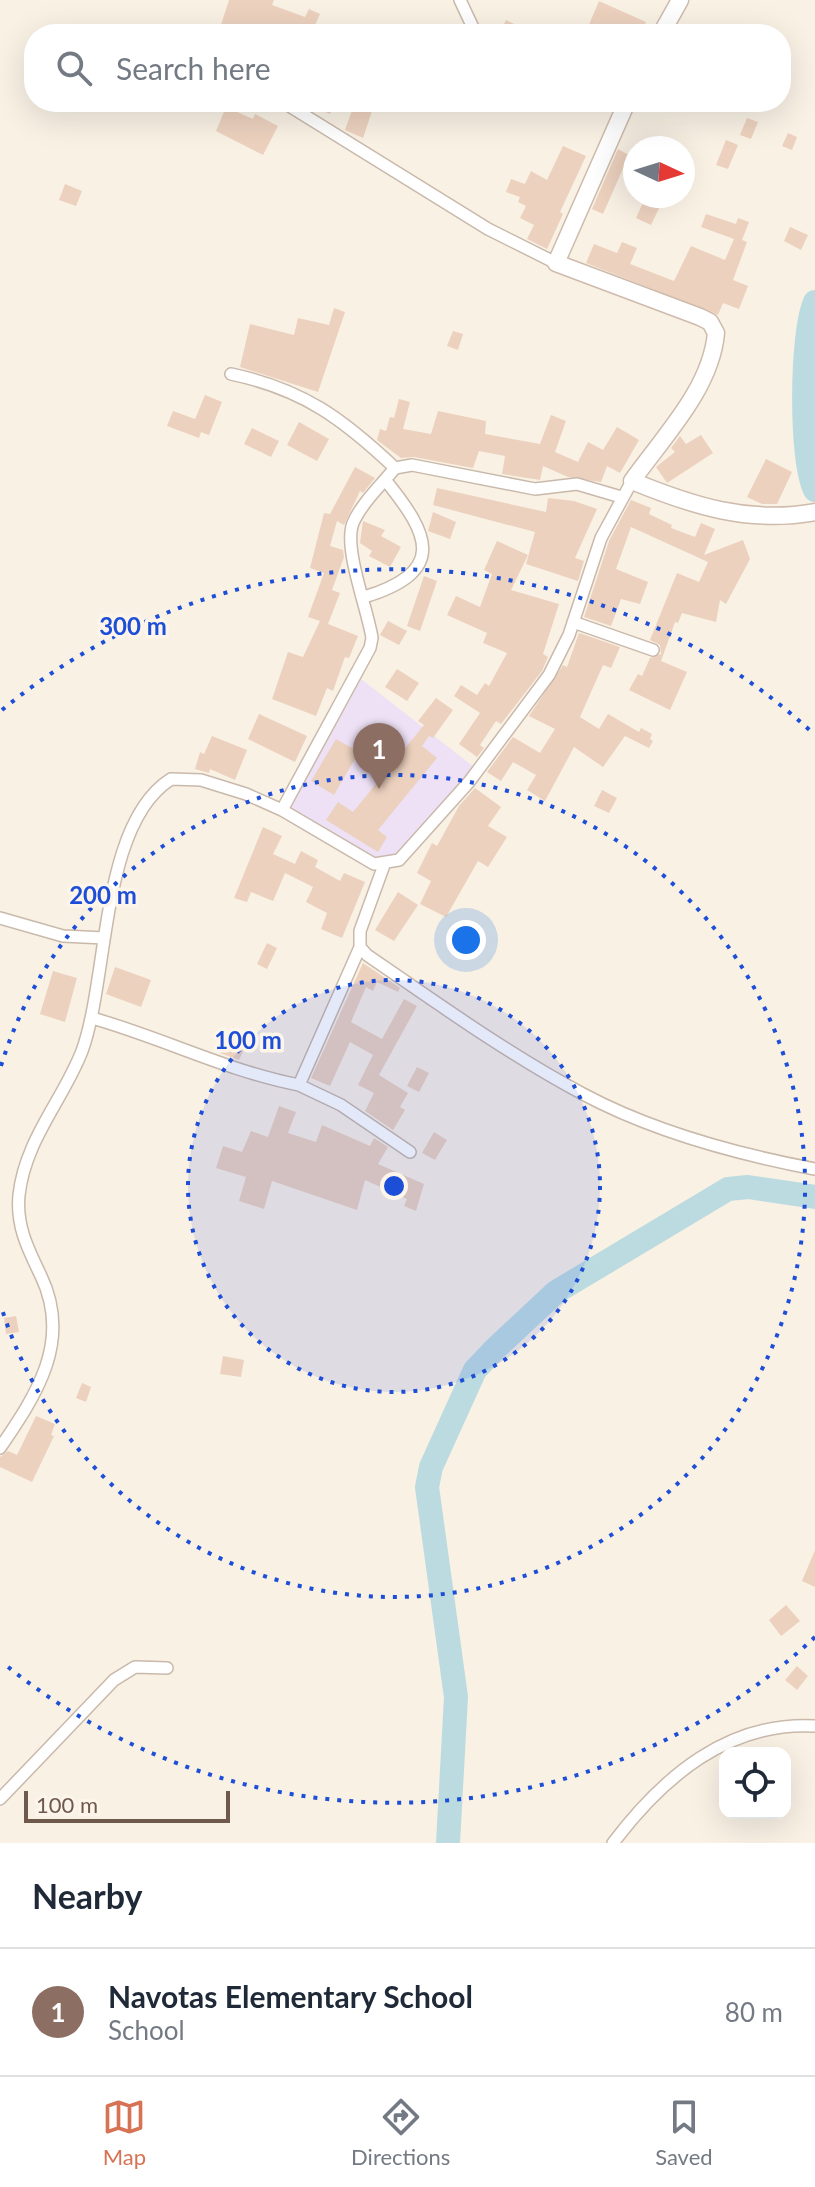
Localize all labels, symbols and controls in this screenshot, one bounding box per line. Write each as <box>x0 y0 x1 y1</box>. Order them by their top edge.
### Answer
search box <box>24 24 791 112</box>
icon: search <box>52 46 96 90</box>
text: Search here <box>116 50 271 86</box>
north arrow <box>623 136 695 208</box>
text: 300 m <box>99 611 167 640</box>
pin: 1 <box>353 723 405 789</box>
text: 200 m <box>69 880 137 909</box>
your location <box>446 920 486 960</box>
text: 100 m <box>214 1025 282 1054</box>
centre of rings <box>380 1172 408 1200</box>
map controls <box>719 1747 791 1819</box>
button: locate <box>719 1747 791 1819</box>
scale bar <box>24 1787 230 1823</box>
text: 100 m <box>36 1791 98 1818</box>
text: Nearby <box>32 1875 143 1916</box>
text: Navotas Elementary School <box>108 1978 473 2014</box>
text: 1 <box>50 1996 66 2028</box>
text: 80 m <box>725 1996 783 2028</box>
text: School <box>108 2014 185 2046</box>
tab: Map <box>102 2095 146 2170</box>
tab: Directions <box>351 2095 450 2170</box>
tab: Saved <box>655 2095 713 2170</box>

